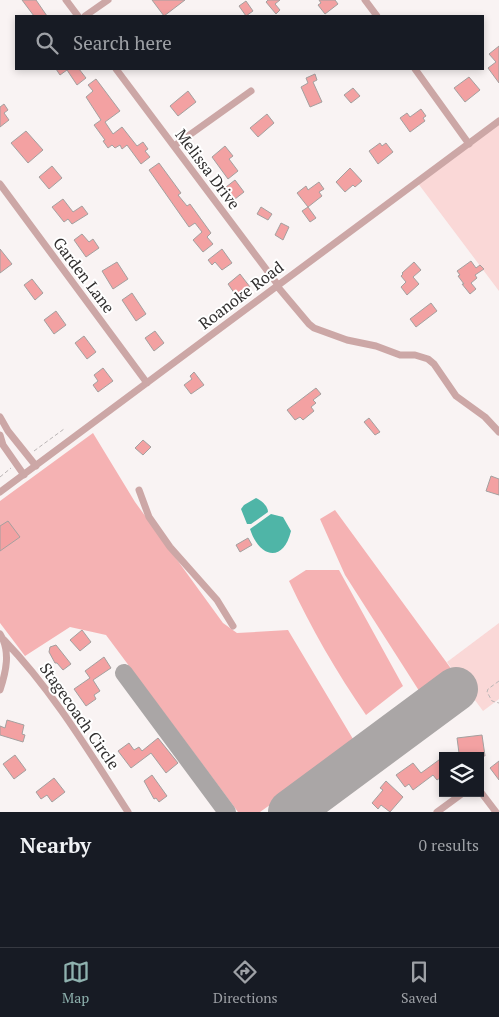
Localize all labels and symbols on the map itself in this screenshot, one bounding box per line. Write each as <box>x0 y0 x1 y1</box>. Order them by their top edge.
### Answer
street label: Melissa Drive <box>170 124 246 214</box>
street label: Garden Lane <box>48 232 120 318</box>
street label: Roanoke Road <box>194 256 288 334</box>
street label: Stagecoach Circle <box>35 658 125 774</box>

